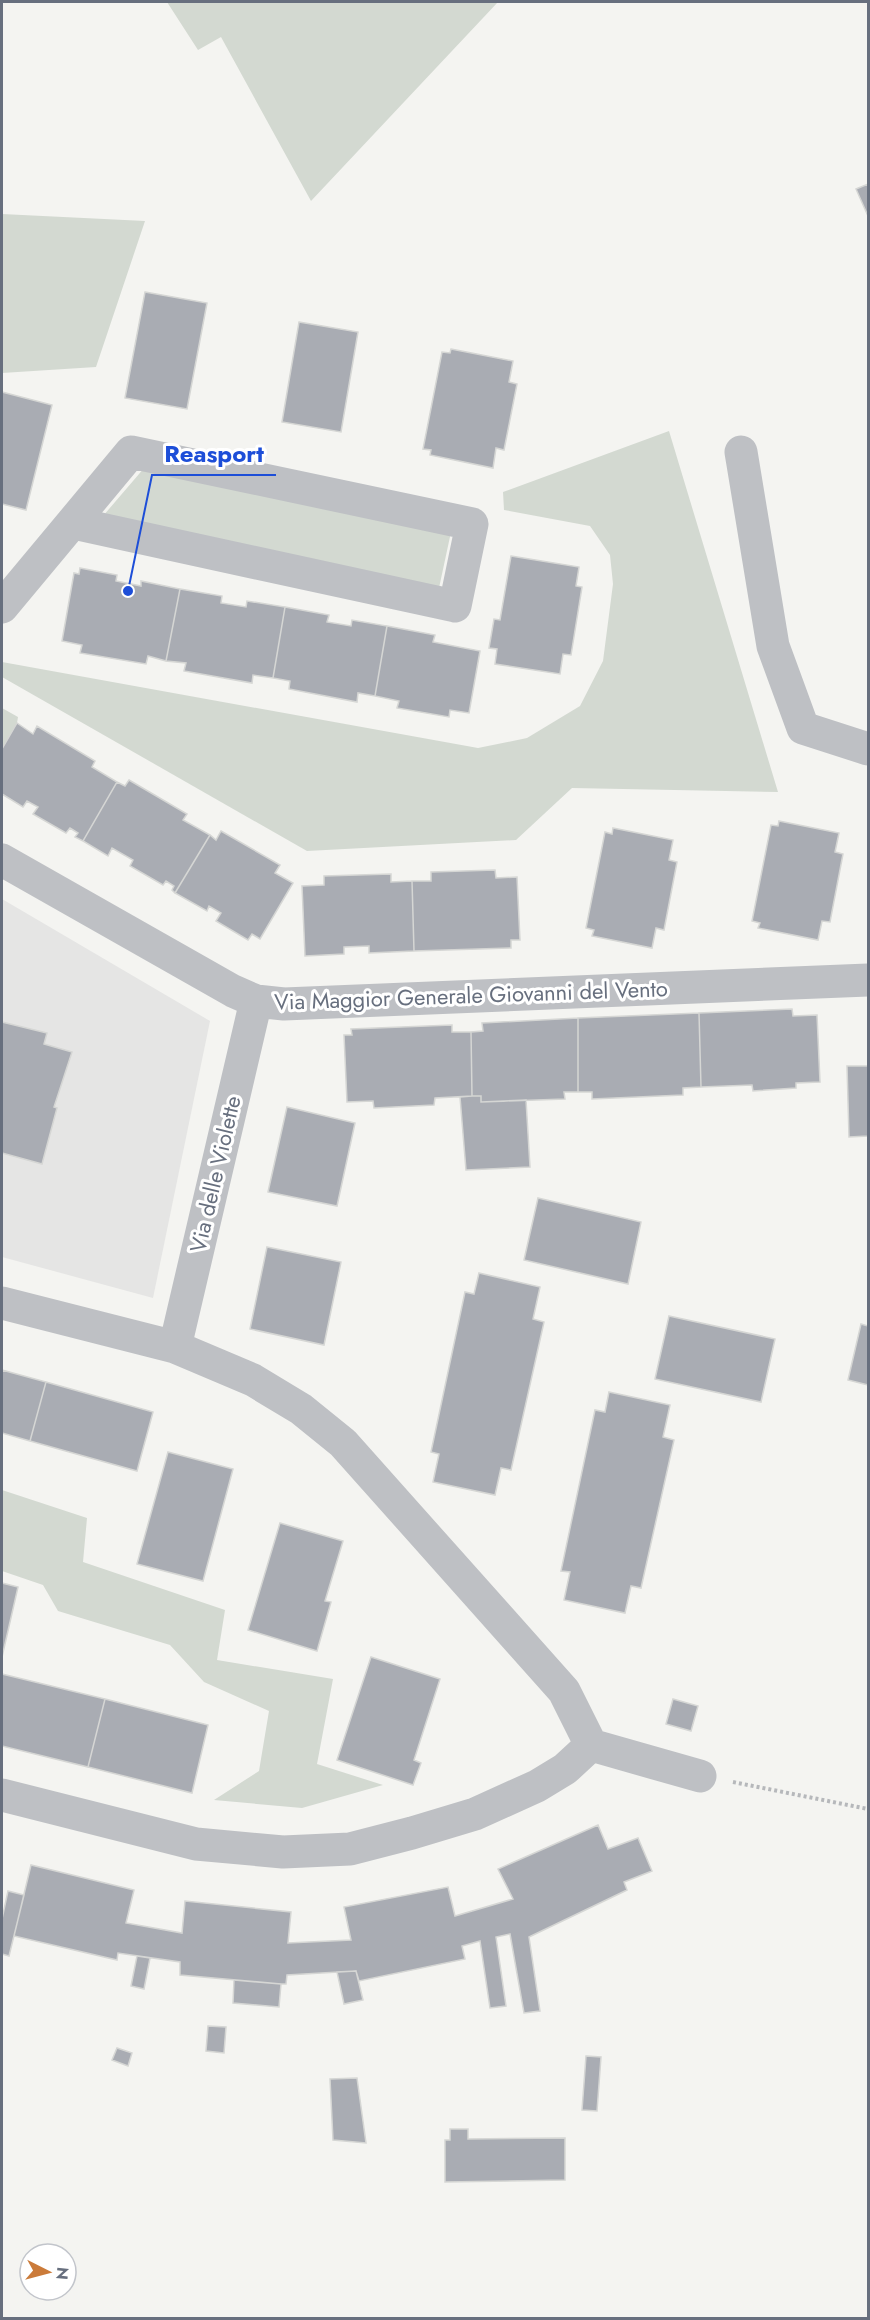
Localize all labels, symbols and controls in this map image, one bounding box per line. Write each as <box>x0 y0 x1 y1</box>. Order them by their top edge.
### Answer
callout: Reasport <box>152 433 276 475</box>
text: Reasport <box>164 436 264 471</box>
street label: Via Maggior Generale Giovanni del Vento <box>274 972 668 1018</box>
street label: Via delle Violette <box>181 1093 249 1255</box>
north arrow <box>18 2242 78 2302</box>
text: N <box>50 2266 75 2281</box>

